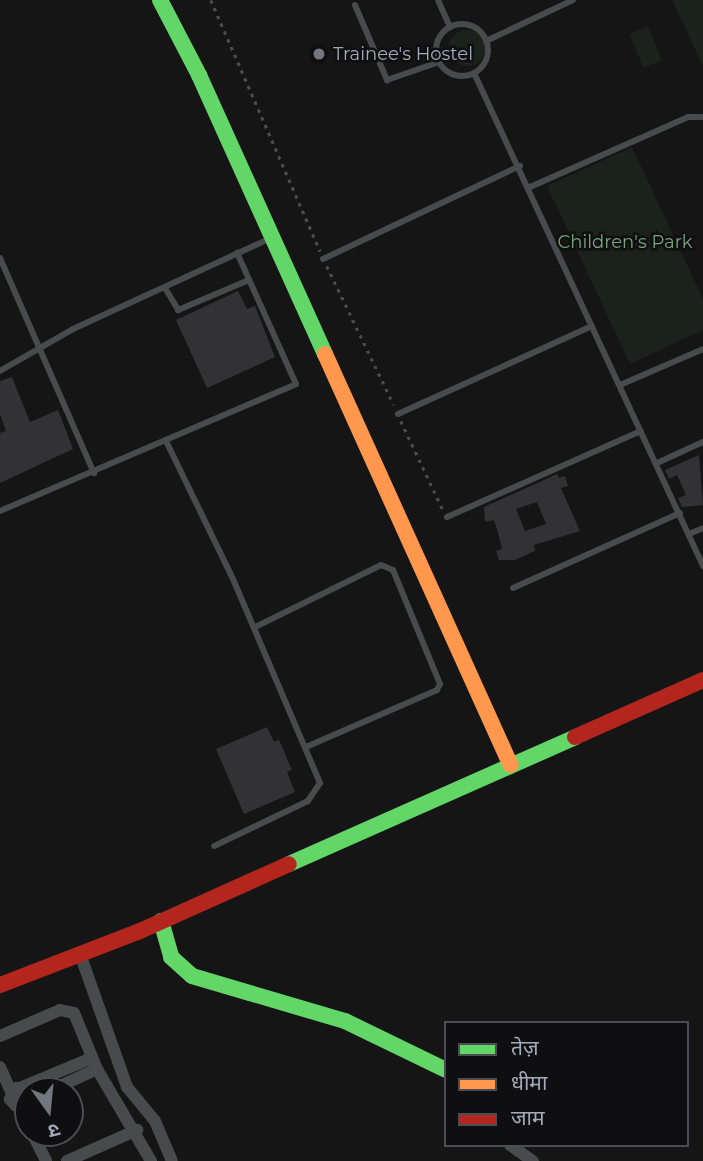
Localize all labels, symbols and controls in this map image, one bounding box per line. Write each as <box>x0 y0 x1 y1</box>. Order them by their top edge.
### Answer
place label: Trainee's Hostel <box>333 43 473 65</box>
marker: Trainee's Hostel <box>311 46 327 62</box>
park label: Children's Park <box>557 231 693 253</box>
legend <box>444 1021 689 1147</box>
text: तेज़ <box>511 1035 539 1060</box>
text: धीमा <box>511 1070 547 1095</box>
north arrow <box>14 1077 84 1147</box>
text: जाम <box>511 1105 545 1130</box>
text: उ <box>46 1118 62 1143</box>

